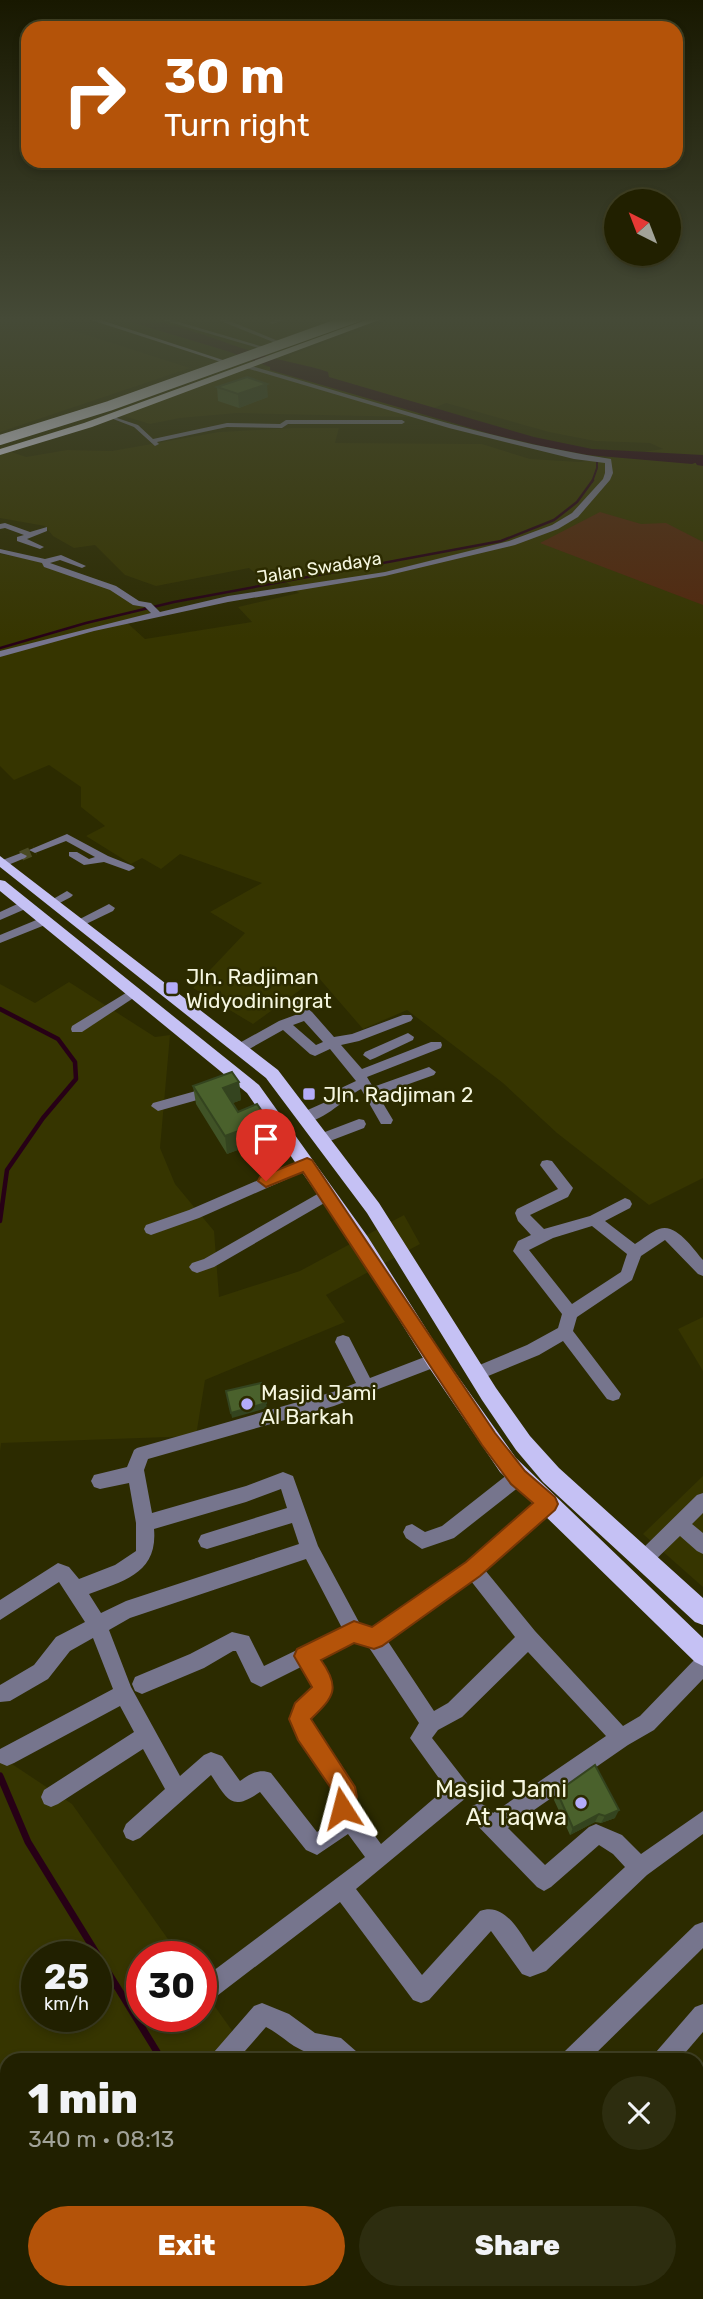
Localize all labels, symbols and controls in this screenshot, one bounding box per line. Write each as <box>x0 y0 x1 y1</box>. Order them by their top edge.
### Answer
text: 30 m <box>164 47 285 105</box>
icon: right <box>49 49 140 140</box>
text: Turn right <box>164 106 309 144</box>
north arrow <box>604 189 681 266</box>
map controls <box>604 189 681 266</box>
street label: Jalan Swadaya <box>255 547 383 589</box>
place label: Jln. Radjiman Widyodiningrat <box>186 964 332 1013</box>
marker: Jln. Radjiman Widyodiningrat <box>164 980 180 996</box>
place label: Jln. Radjiman 2 <box>323 1082 473 1107</box>
marker: Jln. Radjiman 2 <box>301 1086 317 1102</box>
pin <box>236 1109 296 1181</box>
icon: arrive <box>247 1120 285 1158</box>
place label: Masjid Jami Al Barkah <box>261 1380 377 1429</box>
marker: Masjid Jami Al Barkah <box>239 1396 255 1412</box>
position arrow <box>305 1771 379 1845</box>
place label: Masjid Jami At Taqwa <box>435 1775 567 1831</box>
marker: Masjid Jami At Taqwa <box>573 1795 589 1811</box>
speed limit sign: 30 <box>126 1941 217 2032</box>
text: 25 <box>44 1956 89 1998</box>
text: km/h <box>44 1993 89 2015</box>
text: 1 min <box>28 2074 138 2124</box>
button: close <box>602 2076 676 2150</box>
text: 340 m · 08:13 <box>28 2125 174 2153</box>
button: Exit <box>28 2206 345 2286</box>
button: Share <box>359 2206 676 2286</box>

